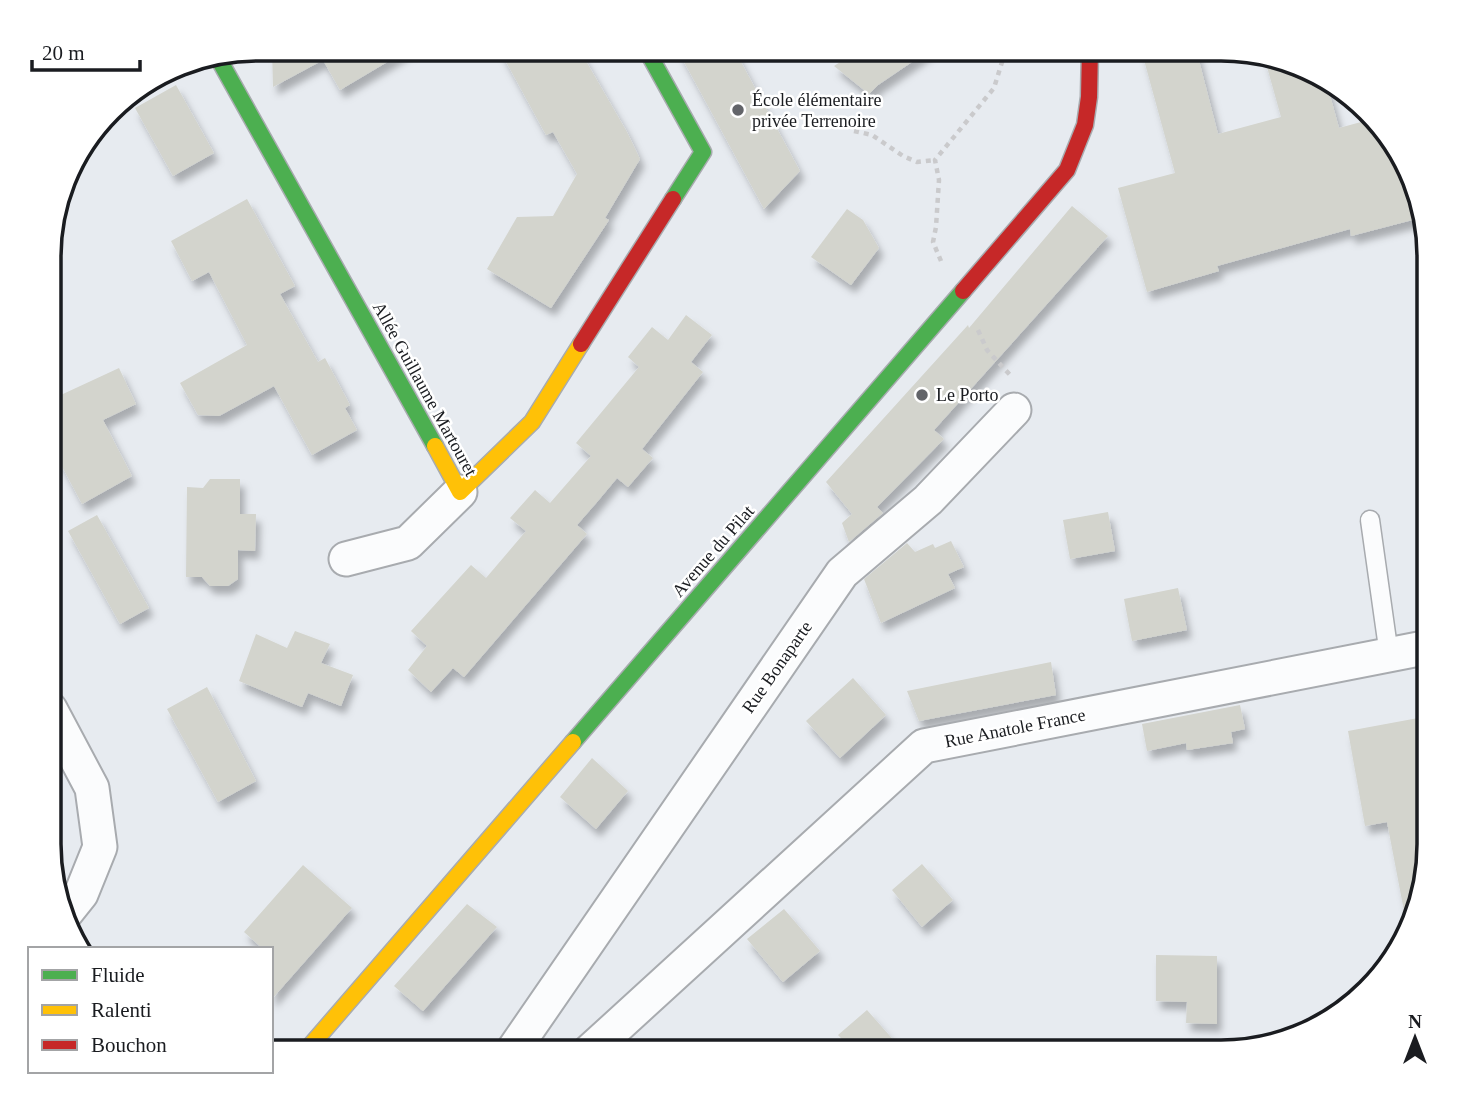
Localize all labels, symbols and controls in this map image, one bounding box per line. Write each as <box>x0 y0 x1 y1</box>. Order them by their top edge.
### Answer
scale bar <box>32 28 140 72</box>
text: 20 m <box>42 41 85 65</box>
place label: École élémentaire privée Terrenoire <box>752 89 881 131</box>
marker: École élémentaire privée Terrenoire <box>730 102 746 118</box>
street label: Allée Guillaume Martouret <box>369 298 481 480</box>
place label: Le Porto <box>936 385 999 405</box>
marker: Le Porto <box>914 387 930 403</box>
street label: Avenue du Pilat <box>668 501 758 601</box>
street label: Rue Bonaparte <box>738 617 816 717</box>
street label: Rue Anatole France <box>943 705 1087 751</box>
legend <box>28 947 273 1073</box>
text: Fluide <box>91 963 145 987</box>
text: Ralenti <box>91 998 152 1022</box>
north arrow <box>1380 1003 1450 1073</box>
text: N <box>1408 1011 1422 1032</box>
text: Bouchon <box>91 1033 167 1057</box>

